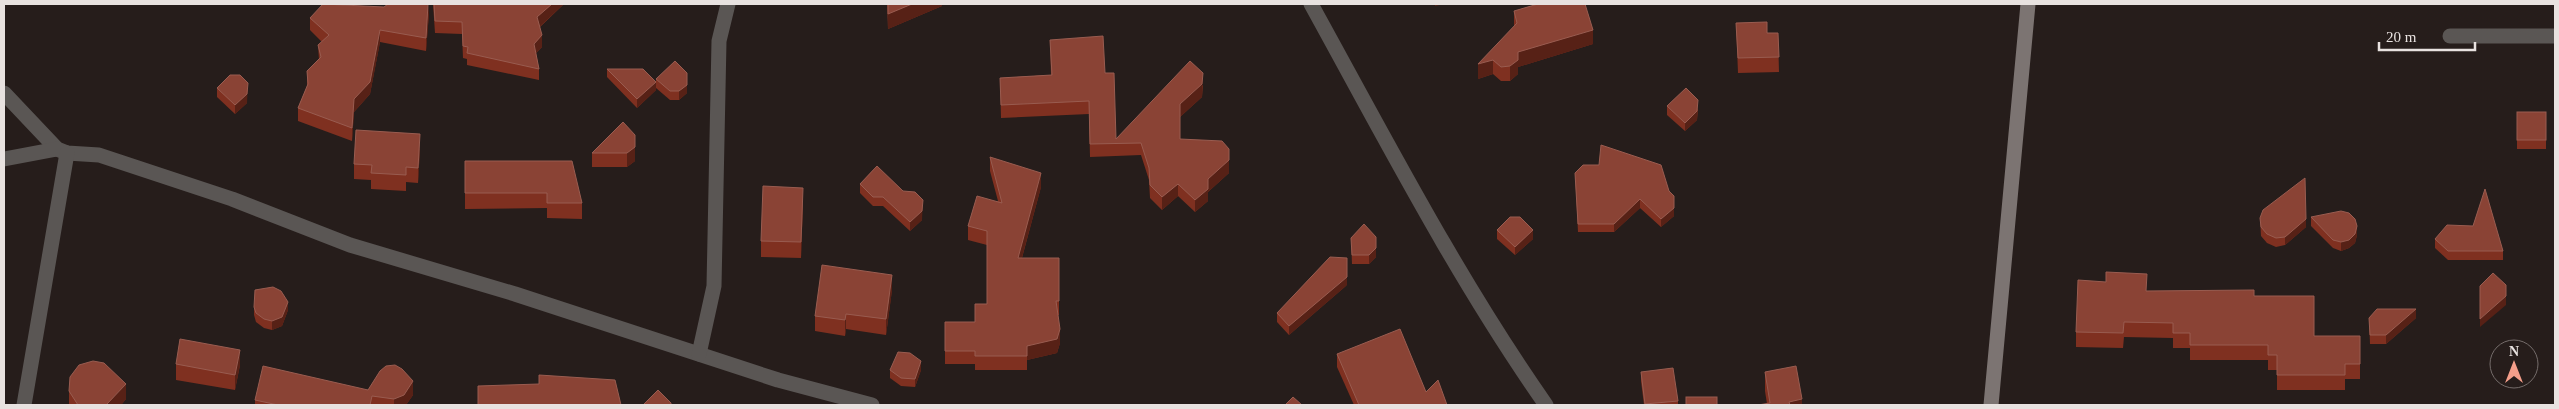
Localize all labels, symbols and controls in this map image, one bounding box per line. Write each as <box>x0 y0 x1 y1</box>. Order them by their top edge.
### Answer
scale bar <box>2379 20 2475 52</box>
text: 20 m <box>2386 29 2417 45</box>
north arrow <box>2489 339 2539 389</box>
text: N <box>2509 344 2519 359</box>

